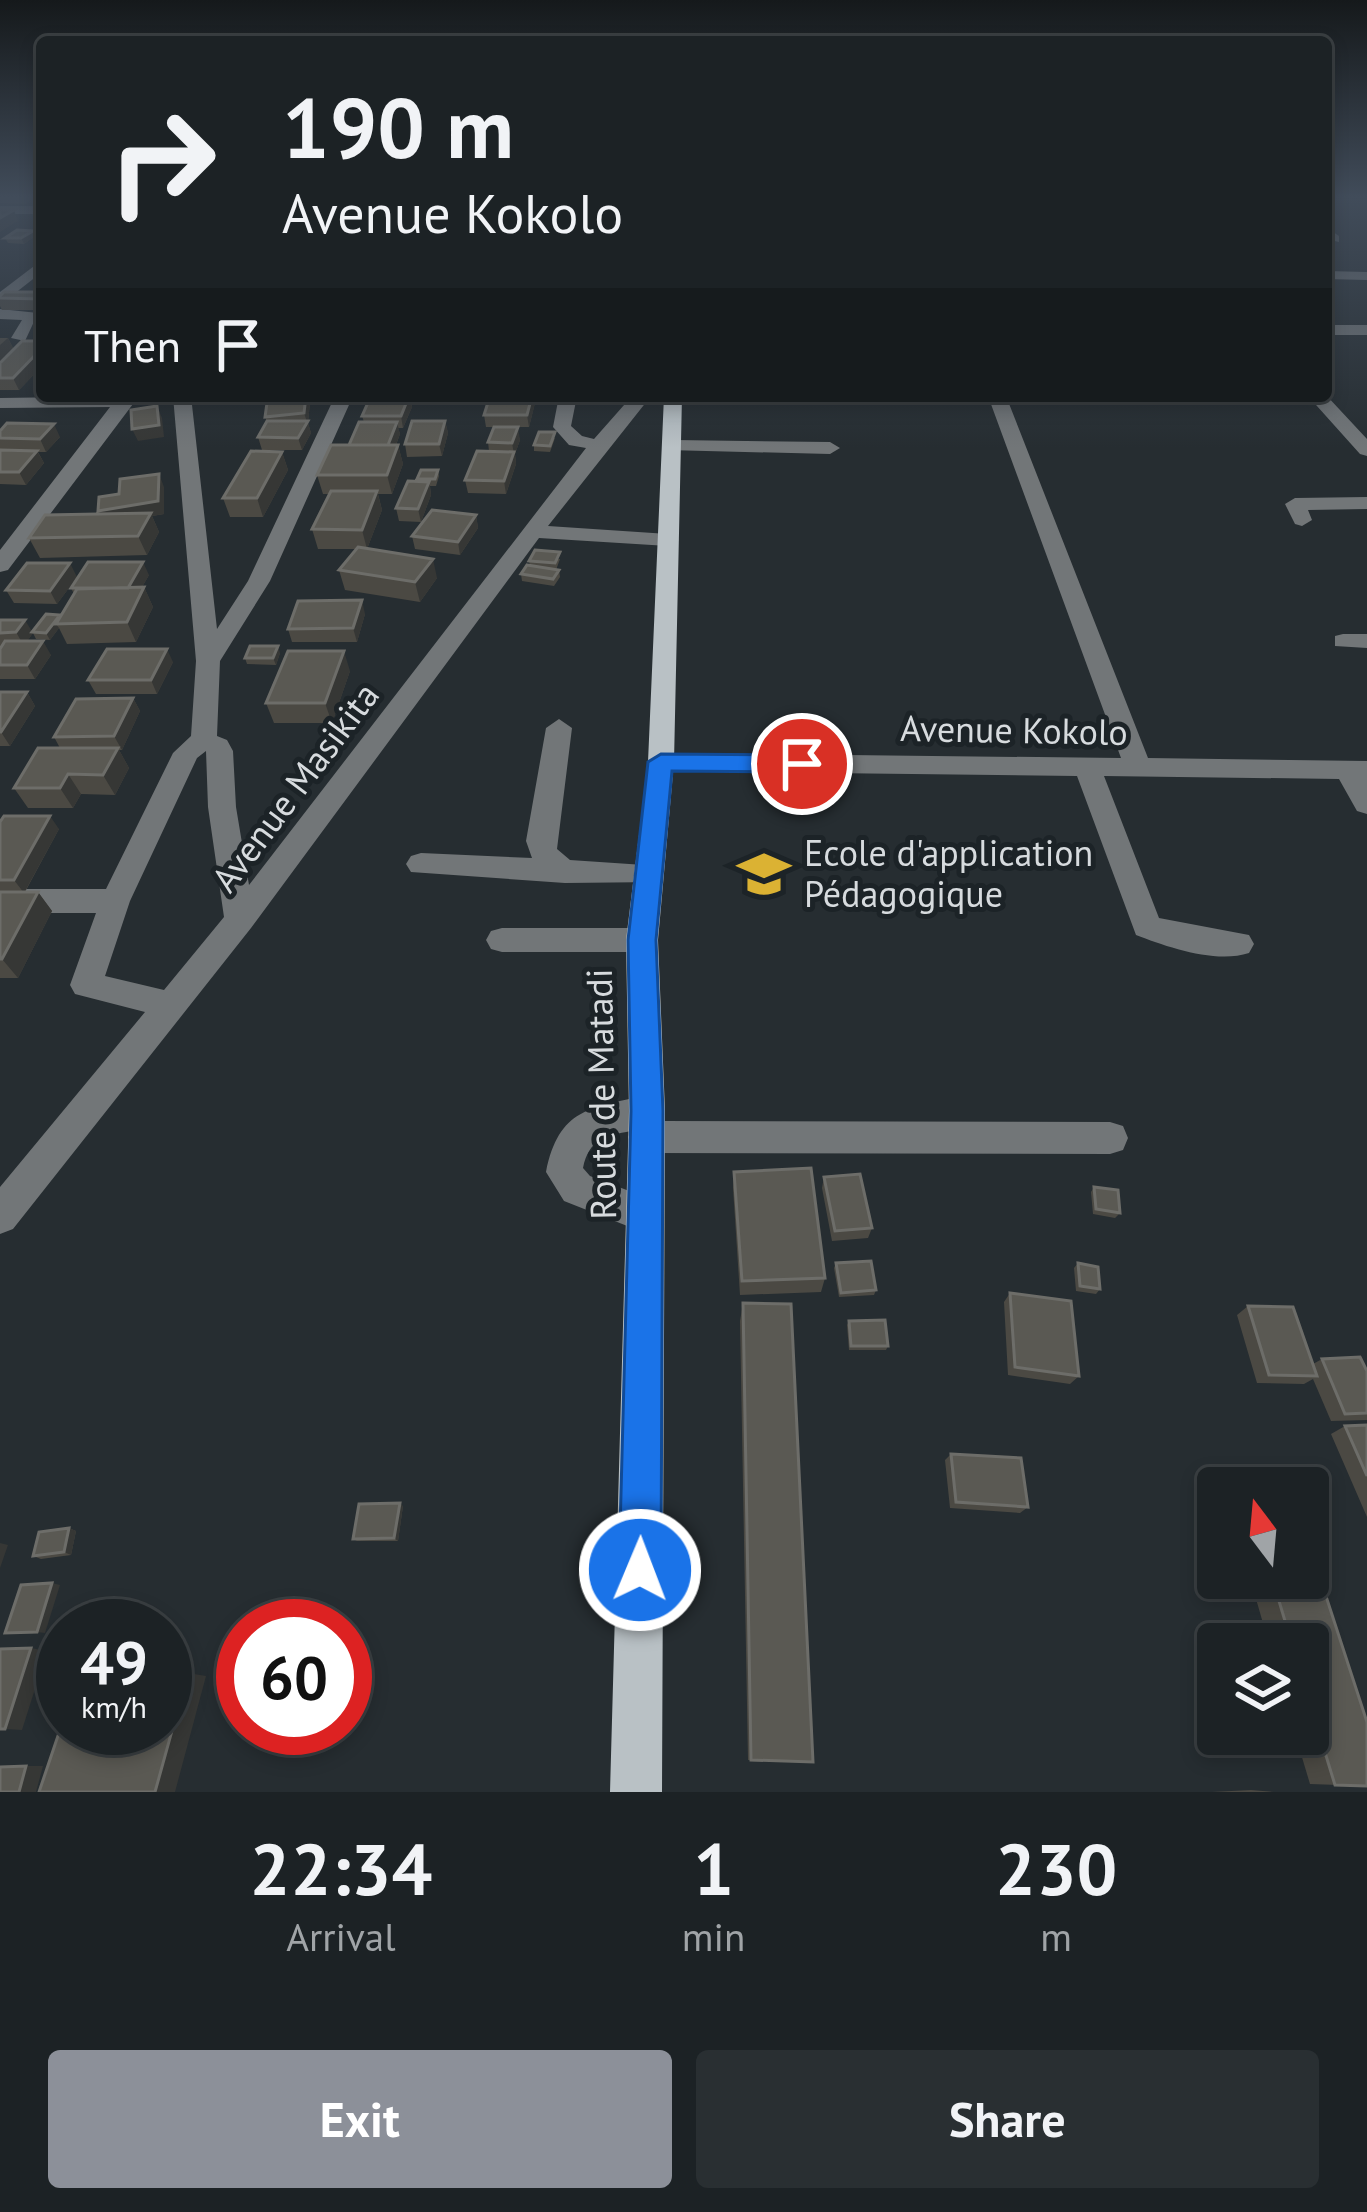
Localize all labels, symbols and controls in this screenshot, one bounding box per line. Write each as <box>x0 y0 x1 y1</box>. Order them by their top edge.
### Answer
text: 190 m <box>282 72 514 181</box>
icon: right <box>84 84 240 240</box>
text: Avenue Kokolo <box>282 178 623 248</box>
icon: arrive <box>205 312 271 378</box>
text: Then <box>84 316 181 374</box>
street label: Avenue Masikita <box>201 673 389 901</box>
street label: Avenue Kokolo <box>900 704 1128 755</box>
pin <box>751 713 853 815</box>
icon: arrive <box>769 731 835 797</box>
place label: Ecole d'application Pédagogique <box>804 829 1093 917</box>
school or university icon: Ecole d'application Pédagogique <box>735 845 793 903</box>
street label: Route de Matadi <box>575 968 626 1220</box>
north arrow <box>1197 1467 1329 1599</box>
map controls <box>1197 1467 1329 1755</box>
position arrow <box>577 1507 703 1633</box>
speed limit sign: 60 <box>216 1599 372 1755</box>
text: 49 <box>80 1623 148 1701</box>
button: layers <box>1197 1623 1329 1755</box>
text: km/h <box>81 1687 147 1726</box>
text: 22:34 <box>250 1822 432 1915</box>
text: 1 <box>693 1822 734 1915</box>
text: 230 <box>995 1822 1117 1915</box>
text: Arrival <box>286 1911 396 1962</box>
text: min <box>682 1911 745 1962</box>
text: m <box>1040 1911 1072 1962</box>
button: Exit <box>48 2050 672 2188</box>
button: Share <box>696 2050 1319 2188</box>

